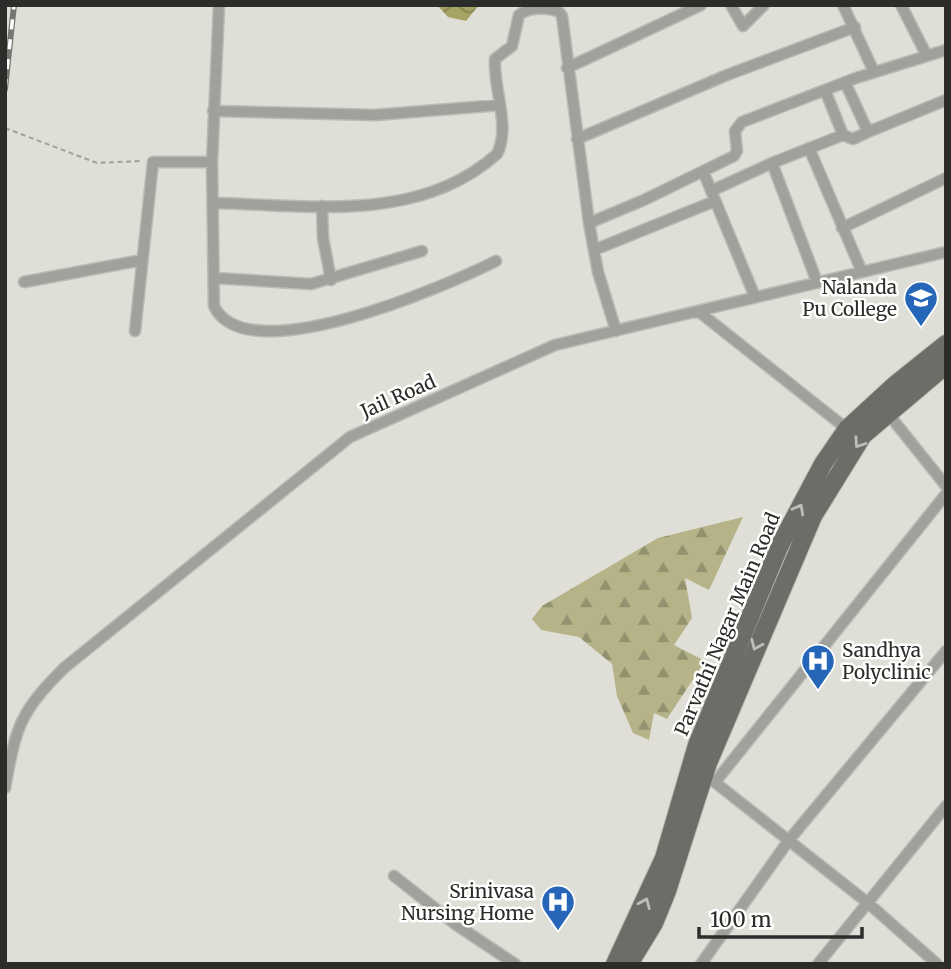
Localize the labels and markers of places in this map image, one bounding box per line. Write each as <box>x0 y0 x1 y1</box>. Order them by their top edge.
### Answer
place label: Nalanda Pu College <box>802 275 897 321</box>
school or university icon: Nalanda Pu College <box>902 279 940 328</box>
place label: Sandhya Polyclinic <box>842 638 931 684</box>
hospital icon: Sandhya Polyclinic <box>799 642 837 691</box>
place label: Srinivasa Nursing Home <box>401 879 534 925</box>
hospital icon: Srinivasa Nursing Home <box>539 883 577 932</box>

